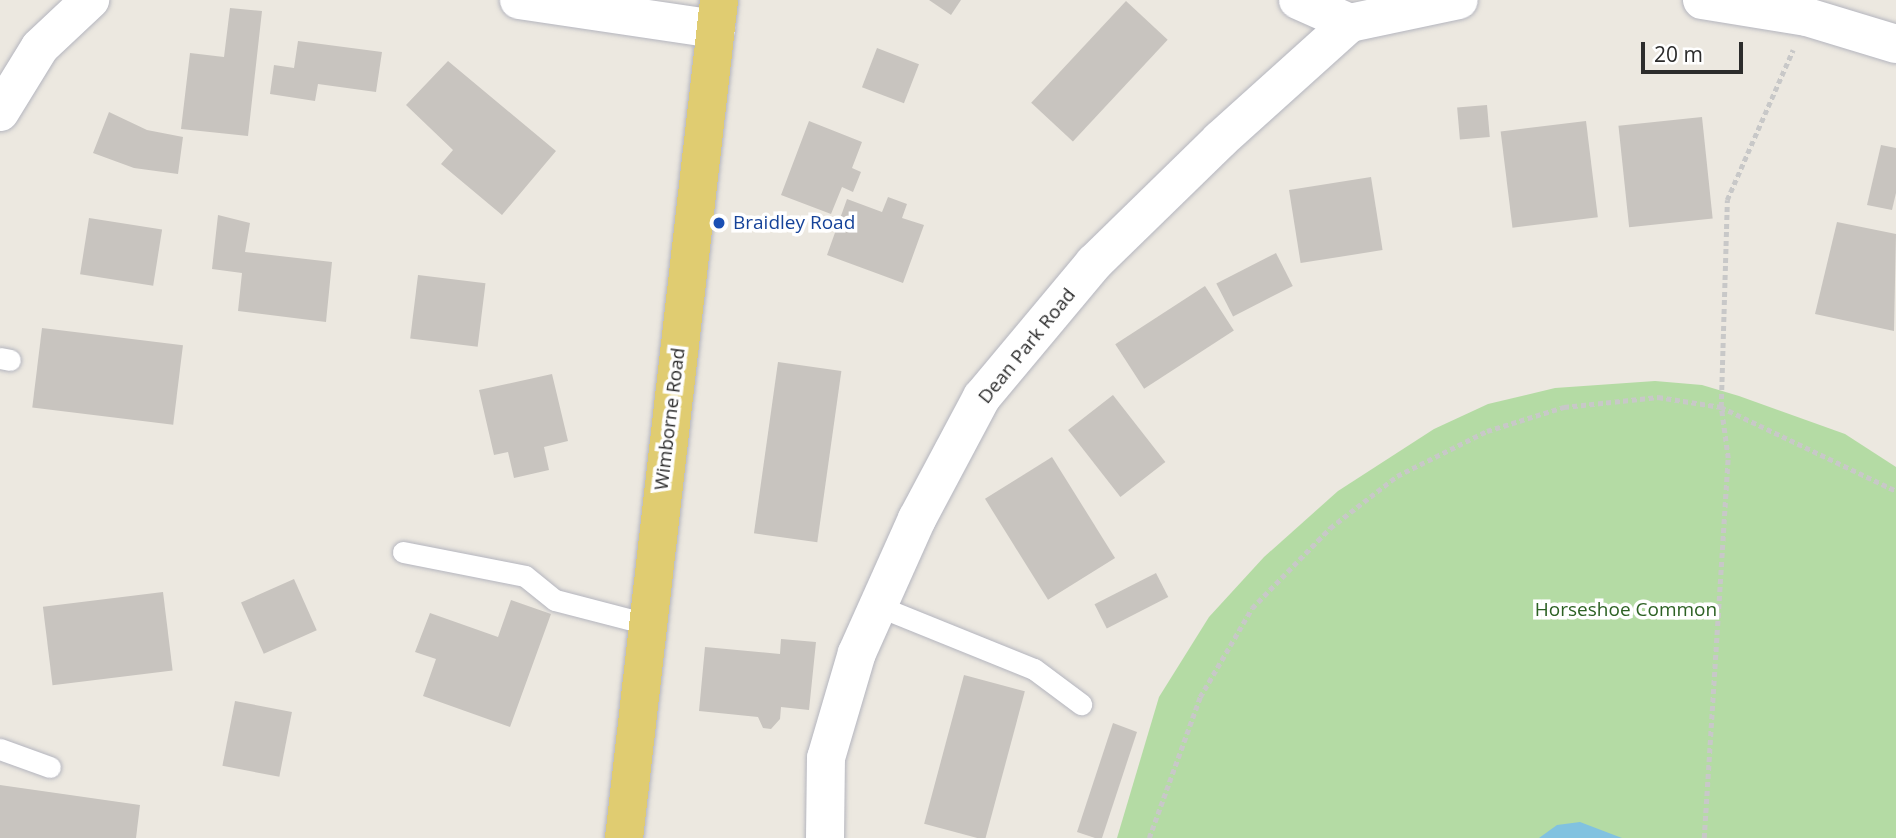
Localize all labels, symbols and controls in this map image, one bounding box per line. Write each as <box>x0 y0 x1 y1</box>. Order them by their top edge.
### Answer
scale bar <box>1644 28 1745 72</box>
text: 20 m <box>1654 40 1703 68</box>
place label: Braidley Road <box>733 212 855 234</box>
marker: Braidley Road <box>711 215 727 231</box>
street label: Dean Park Road <box>974 284 1080 408</box>
street label: Wimborne Road <box>650 346 690 492</box>
park label: Horseshoe Common <box>1535 599 1717 621</box>

